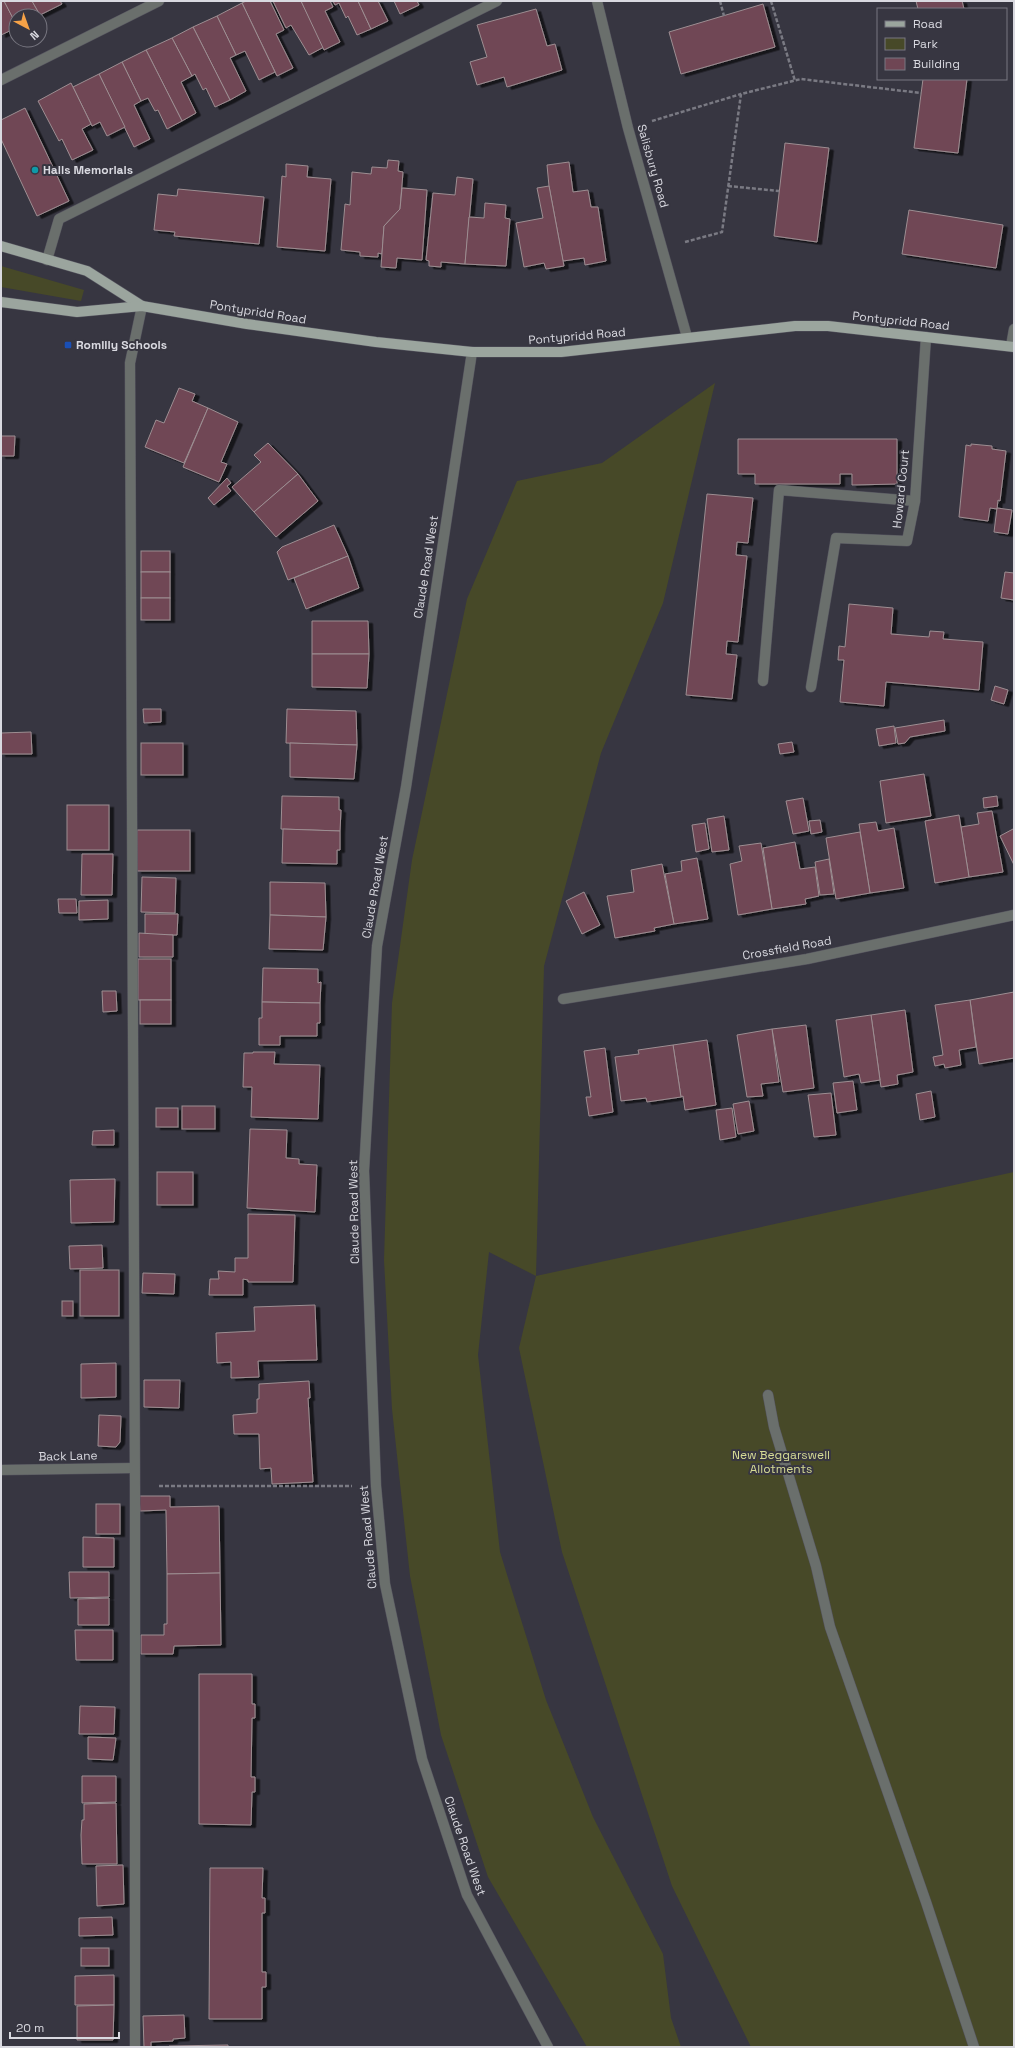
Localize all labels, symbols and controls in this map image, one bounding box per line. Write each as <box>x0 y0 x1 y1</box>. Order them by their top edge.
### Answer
north arrow <box>8 8 48 48</box>
legend <box>877 8 1007 80</box>
text: Road <box>913 16 942 32</box>
text: N <box>27 28 42 43</box>
text: Park <box>913 36 938 52</box>
text: Building <box>913 56 960 72</box>
street label: Salisbury Road <box>633 122 673 210</box>
place label: Halls Memorials <box>43 162 133 178</box>
marker: Halls Memorials <box>30 165 40 175</box>
street label: Pontypridd Road <box>209 296 307 328</box>
street label: Pontypridd Road <box>852 308 950 334</box>
street label: Pontypridd Road <box>528 324 626 348</box>
place label: Romilly Schools <box>76 337 167 353</box>
marker: Romilly Schools <box>63 340 73 350</box>
street label: Howard Court <box>889 449 913 529</box>
street label: Claude Road West <box>410 514 442 620</box>
street label: Claude Road West <box>358 834 392 940</box>
street label: Crossfield Road <box>741 932 833 964</box>
street label: Claude Road West <box>345 1160 363 1264</box>
street label: Back Lane <box>38 1447 98 1465</box>
park label: New Beggarswell Allotments <box>732 1447 830 1477</box>
street label: Claude Road West <box>355 1484 381 1590</box>
street label: Claude Road West <box>440 1794 490 1898</box>
scale bar <box>10 2014 119 2040</box>
text: 20 m <box>16 2020 44 2036</box>

